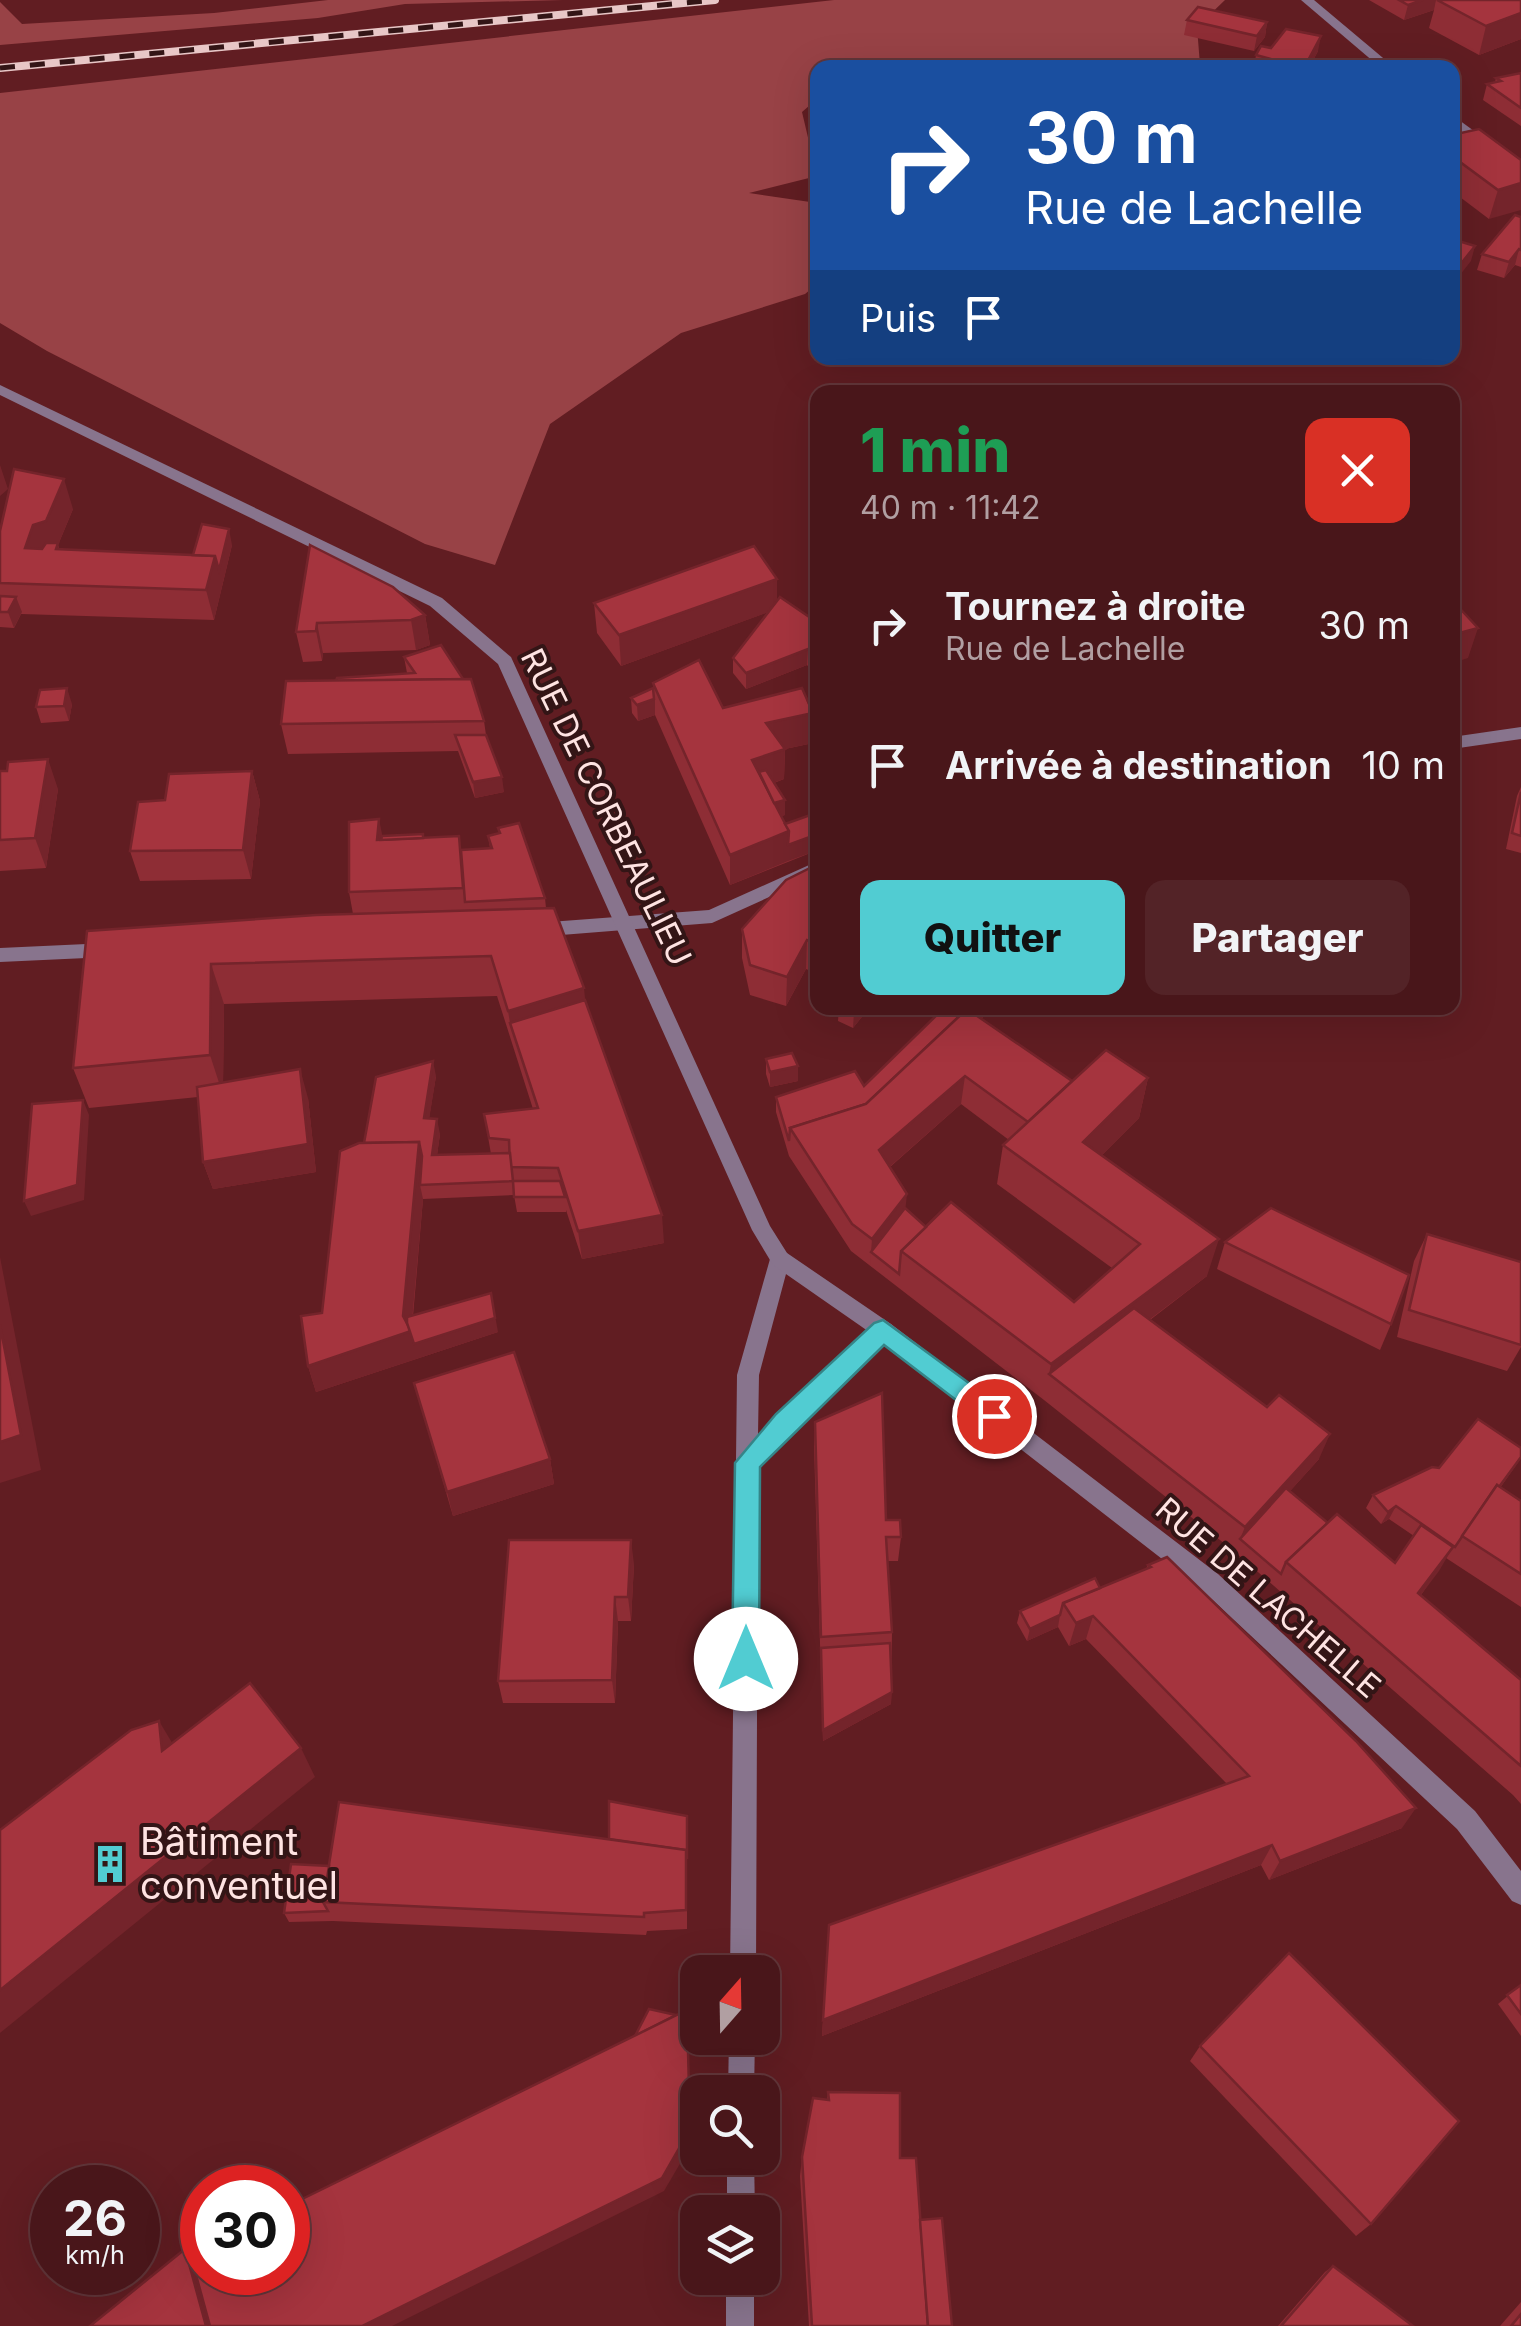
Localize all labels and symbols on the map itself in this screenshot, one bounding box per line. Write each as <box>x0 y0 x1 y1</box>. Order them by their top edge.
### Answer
street label: RUE DE CORBEAULIEU <box>513 642 700 972</box>
pin <box>952 1374 1037 1459</box>
street label: RUE DE LACHELLE <box>1148 1489 1389 1706</box>
position arrow <box>694 1607 798 1711</box>
place label: Bâtiment conventuel <box>140 1818 338 1908</box>
building icon: Bâtiment conventuel <box>89 1843 131 1885</box>
north arrow <box>680 1955 780 2055</box>
speed limit sign: 30 <box>180 2165 310 2295</box>

